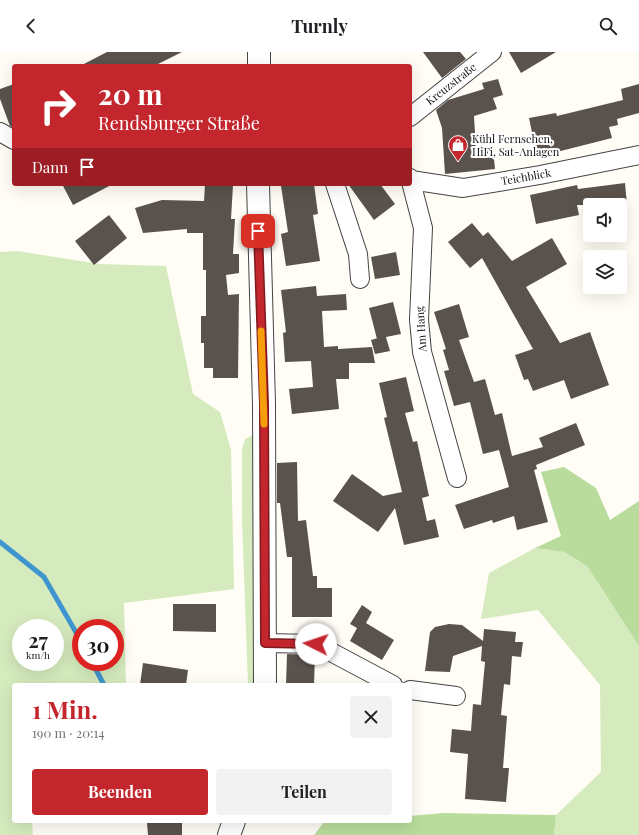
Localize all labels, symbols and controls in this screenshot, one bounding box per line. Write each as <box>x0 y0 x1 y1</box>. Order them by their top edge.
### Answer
text: Turnly <box>291 14 348 38</box>
icon: back <box>20 15 42 37</box>
icon: search <box>597 15 619 37</box>
street label: Kreuzstraße <box>422 59 479 108</box>
text: 20 m <box>98 75 163 112</box>
icon: right <box>32 80 84 132</box>
text: Rendsburger Straße <box>98 111 260 135</box>
place label: Kühl Fernsehen, HiFi, Sat-Anlagen <box>472 131 560 159</box>
shop icon: Kühl Fernsehen, HiFi, Sat-Anlagen <box>447 134 469 162</box>
icon: arrive <box>76 156 98 178</box>
text: Dann <box>32 157 68 177</box>
street label: Teichblick <box>500 165 552 188</box>
map controls <box>583 198 627 294</box>
button: sound <box>583 198 627 242</box>
pin <box>241 214 275 248</box>
icon: arrive <box>247 220 269 242</box>
button: layers <box>583 250 627 294</box>
street label: Am Hang <box>411 306 430 353</box>
speed limit sign: 30 <box>72 619 124 671</box>
position arrow <box>295 623 337 665</box>
text: 27 <box>28 626 48 653</box>
text: km/h <box>26 648 50 662</box>
text: 1 Min. <box>32 693 98 725</box>
button: close <box>350 696 392 738</box>
text: 190 m · 20:14 <box>32 724 105 741</box>
button: Beenden <box>32 769 208 815</box>
button: Teilen <box>216 769 392 815</box>

